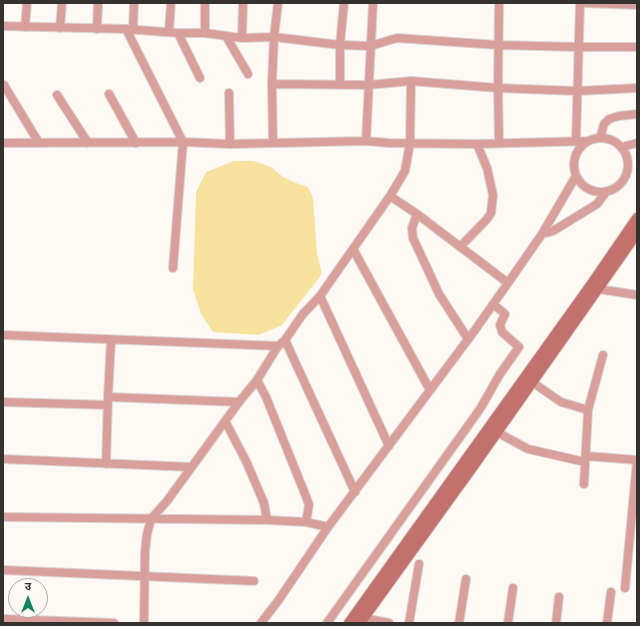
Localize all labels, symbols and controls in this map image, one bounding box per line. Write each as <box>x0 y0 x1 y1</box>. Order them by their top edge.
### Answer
north arrow <box>8 578 48 618</box>
text: उ <box>25 579 31 594</box>

